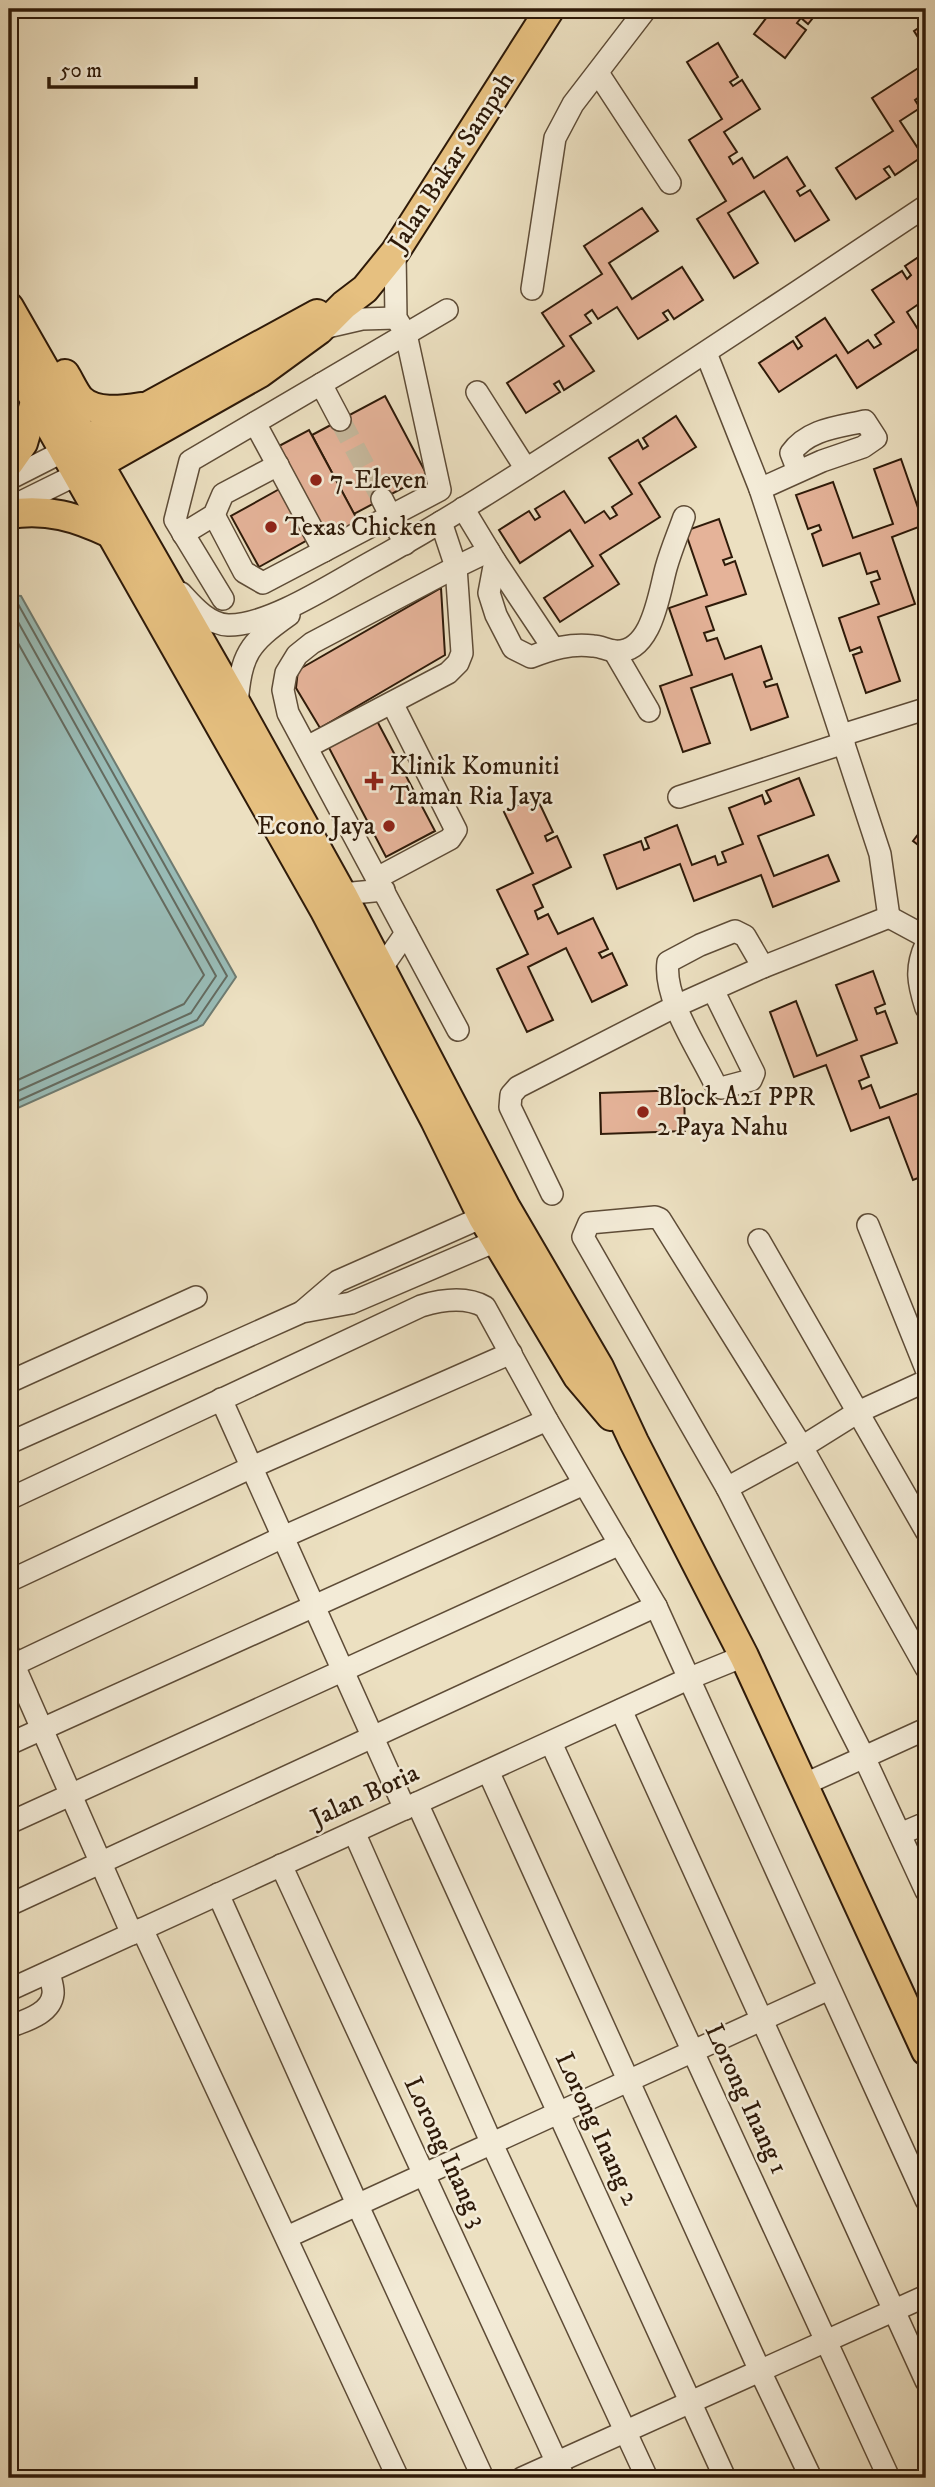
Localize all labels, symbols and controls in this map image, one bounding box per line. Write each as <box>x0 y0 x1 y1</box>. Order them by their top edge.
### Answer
scale bar <box>49 46 196 90</box>
text: 50 m <box>60 58 102 84</box>
street label: Jalan Bakar Sampah <box>381 66 523 260</box>
place label: 7-Eleven <box>330 464 427 497</box>
marker: 7-Eleven <box>308 472 324 488</box>
place label: Texas Chicken <box>285 511 437 544</box>
marker: Texas Chicken <box>263 519 279 535</box>
place label: Klinik Komuniti Taman Ria Jaya <box>390 750 559 813</box>
marker: Klinik Komuniti Taman Ria Jaya <box>364 771 384 791</box>
place label: Econo Jaya <box>257 810 375 843</box>
marker: Econo Jaya <box>381 818 397 834</box>
place label: Block A21 PPR 2 Paya Nahu <box>657 1081 815 1144</box>
marker: Block A21 PPR 2 Paya Nahu <box>635 1104 651 1120</box>
street label: Jalan Boria <box>304 1757 424 1836</box>
street label: Lorong Inang 1 <box>697 2019 795 2179</box>
street label: Lorong Inang 2 <box>547 2047 647 2211</box>
street label: Lorong Inang 3 <box>396 2071 494 2233</box>

